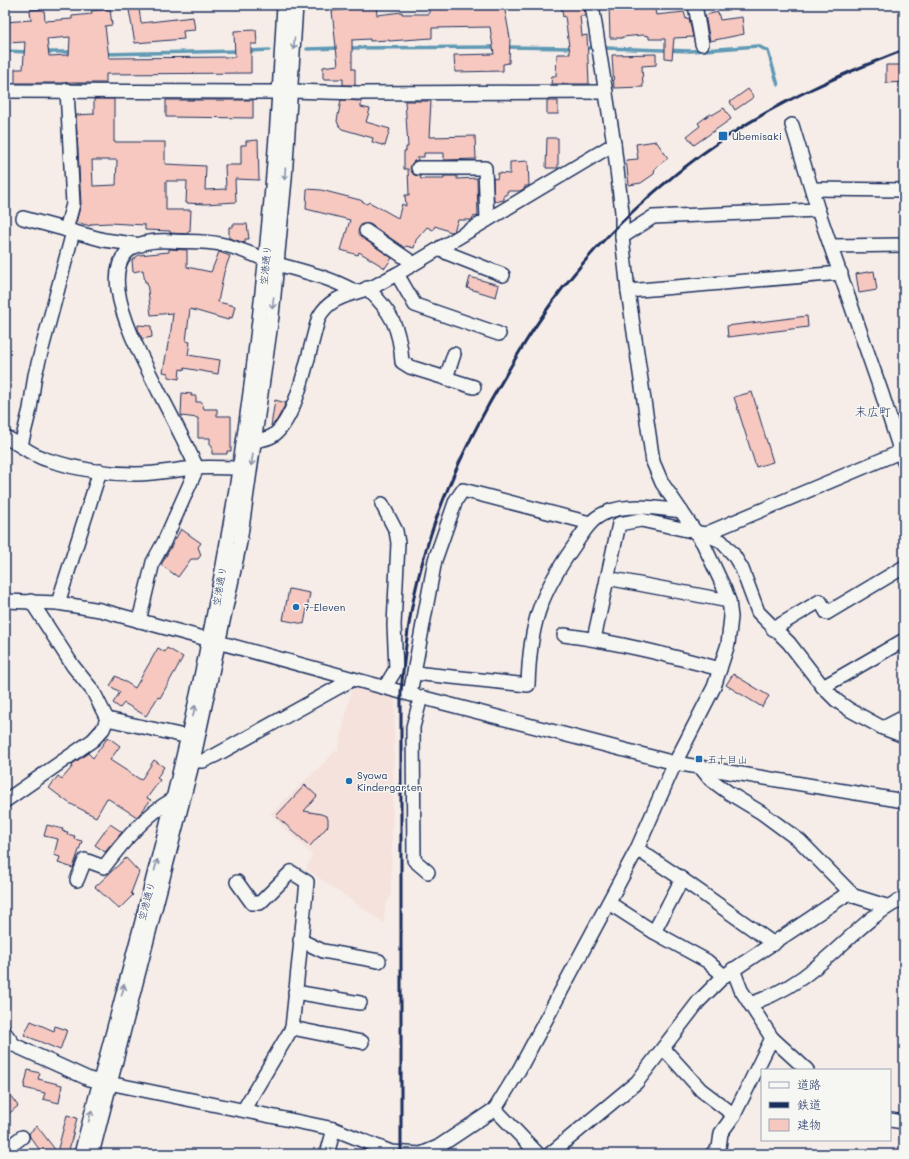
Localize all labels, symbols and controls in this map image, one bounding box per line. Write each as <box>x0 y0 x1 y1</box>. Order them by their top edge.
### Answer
one-way arrow <box>290 37 297 50</box>
place label: Ubemisaki <box>732 129 782 143</box>
marker: Ubemisaki <box>717 130 729 142</box>
one-way arrow <box>282 167 289 180</box>
street label: 空港通り <box>256 244 274 286</box>
one-way arrow <box>270 296 277 309</box>
district label: 末広町 <box>855 403 891 419</box>
one-way arrow <box>248 453 256 466</box>
street label: 空港通り <box>209 565 229 607</box>
place label: 7-Eleven <box>304 600 345 614</box>
marker: 7-Eleven <box>291 602 301 612</box>
one-way arrow <box>190 705 198 718</box>
place label: 五十目山 <box>707 752 747 766</box>
marker: 五十目山 <box>694 754 704 764</box>
place label: Syowa Kindergarten <box>357 768 422 794</box>
marker: Syowa Kindergarten <box>344 776 354 786</box>
one-way arrow <box>153 858 160 871</box>
street label: 空港通り <box>134 880 158 922</box>
one-way arrow <box>120 984 127 997</box>
legend <box>761 1069 891 1141</box>
text: 道路 <box>797 1076 821 1092</box>
text: 鉄道 <box>797 1096 821 1112</box>
one-way arrow <box>87 1110 95 1123</box>
text: 建物 <box>797 1116 821 1132</box>

